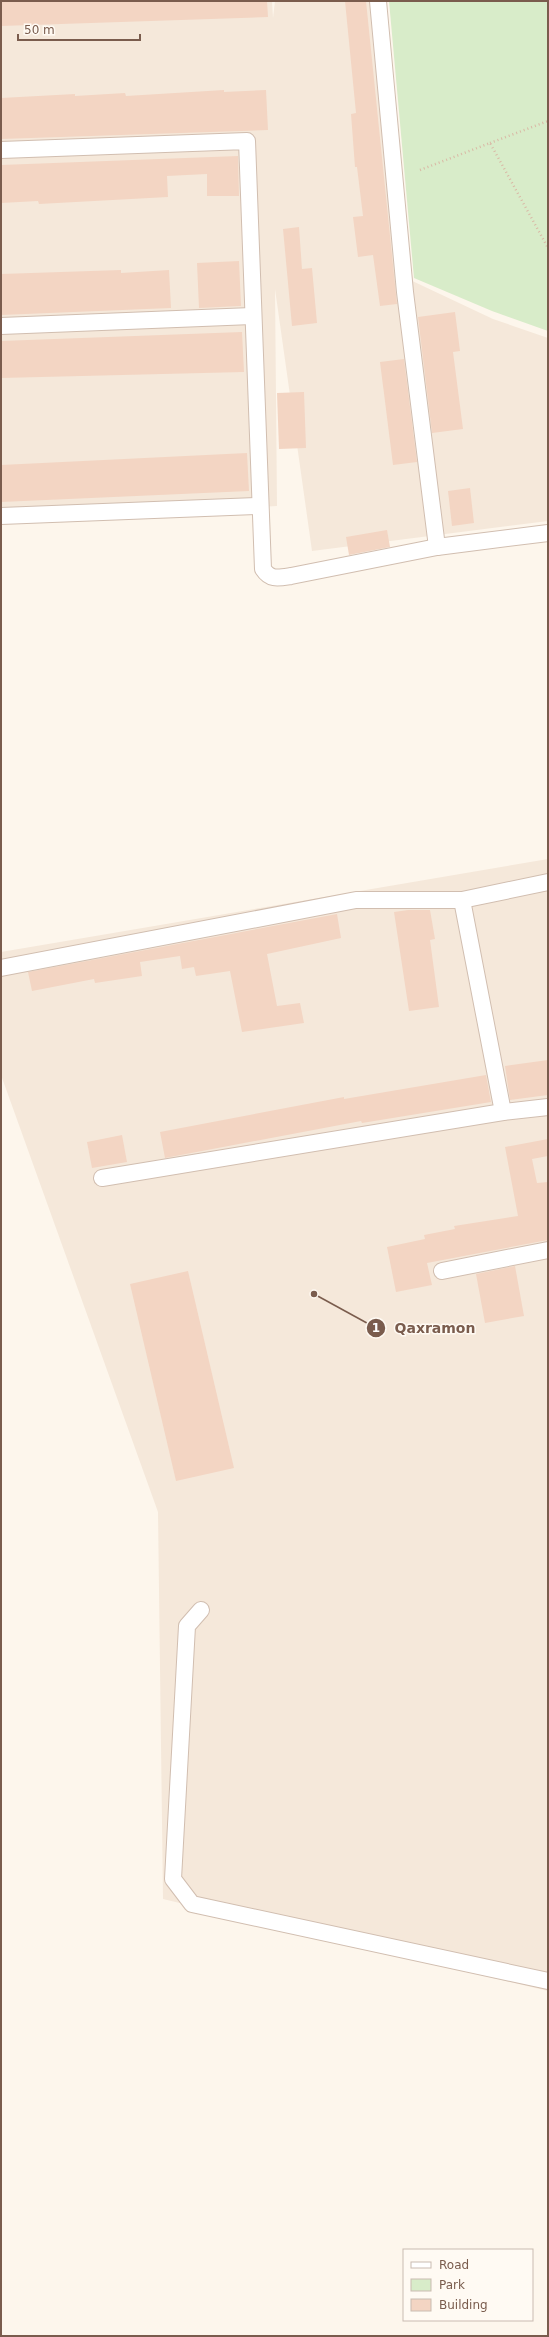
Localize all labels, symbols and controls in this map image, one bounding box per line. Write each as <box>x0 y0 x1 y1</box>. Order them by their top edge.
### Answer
scale bar <box>18 16 140 42</box>
text: 50 m <box>24 23 55 37</box>
callout: Qaxramon <box>366 1315 483 1341</box>
text: Qaxramon <box>395 1320 475 1336</box>
text: 1 <box>372 1321 380 1335</box>
legend <box>403 2249 533 2321</box>
text: Road <box>439 2258 469 2272</box>
text: Park <box>439 2278 465 2292</box>
text: Building <box>439 2298 488 2312</box>

